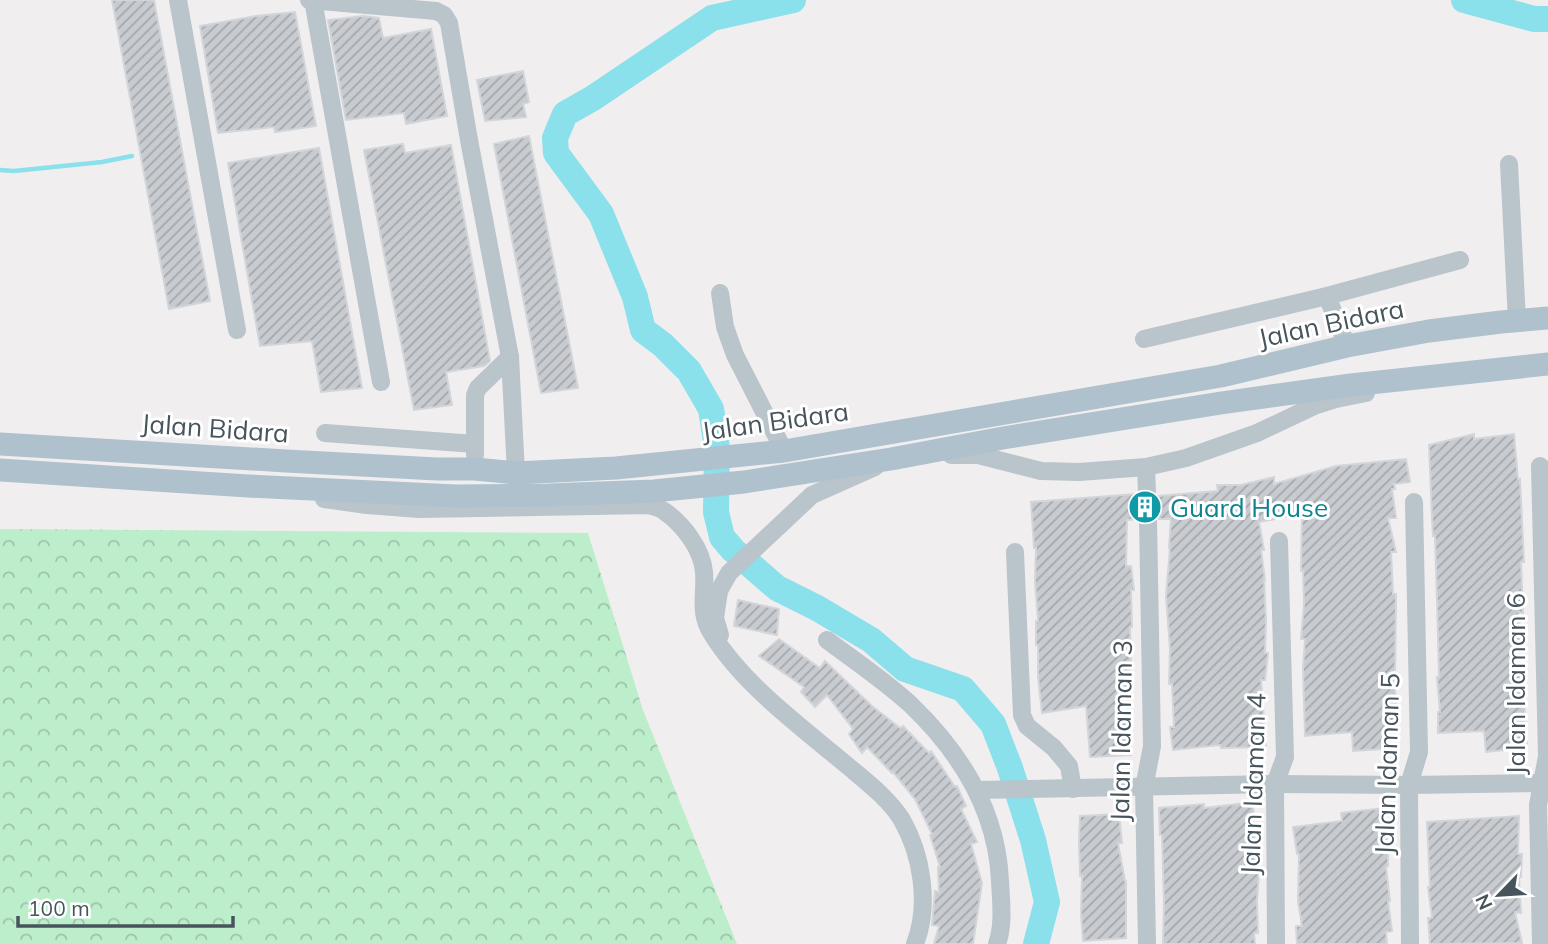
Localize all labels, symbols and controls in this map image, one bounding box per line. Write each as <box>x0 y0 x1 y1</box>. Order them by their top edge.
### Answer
street label: Jalan Bidara <box>1255 291 1407 355</box>
street label: Jalan Bidara <box>699 394 851 448</box>
street label: Jalan Bidara <box>140 406 290 450</box>
building icon: Guard House <box>1126 488 1164 526</box>
place label: Guard House <box>1170 491 1328 524</box>
street label: Jalan Idaman 6 <box>1499 593 1532 775</box>
street label: Jalan Idaman 3 <box>1103 640 1139 822</box>
street label: Jalan Idaman 5 <box>1367 673 1407 855</box>
street label: Jalan Idaman 4 <box>1233 693 1273 875</box>
north arrow <box>1464 860 1534 930</box>
scale bar <box>18 884 233 928</box>
text: N <box>1470 891 1498 914</box>
text: 100 m <box>28 895 90 921</box>

